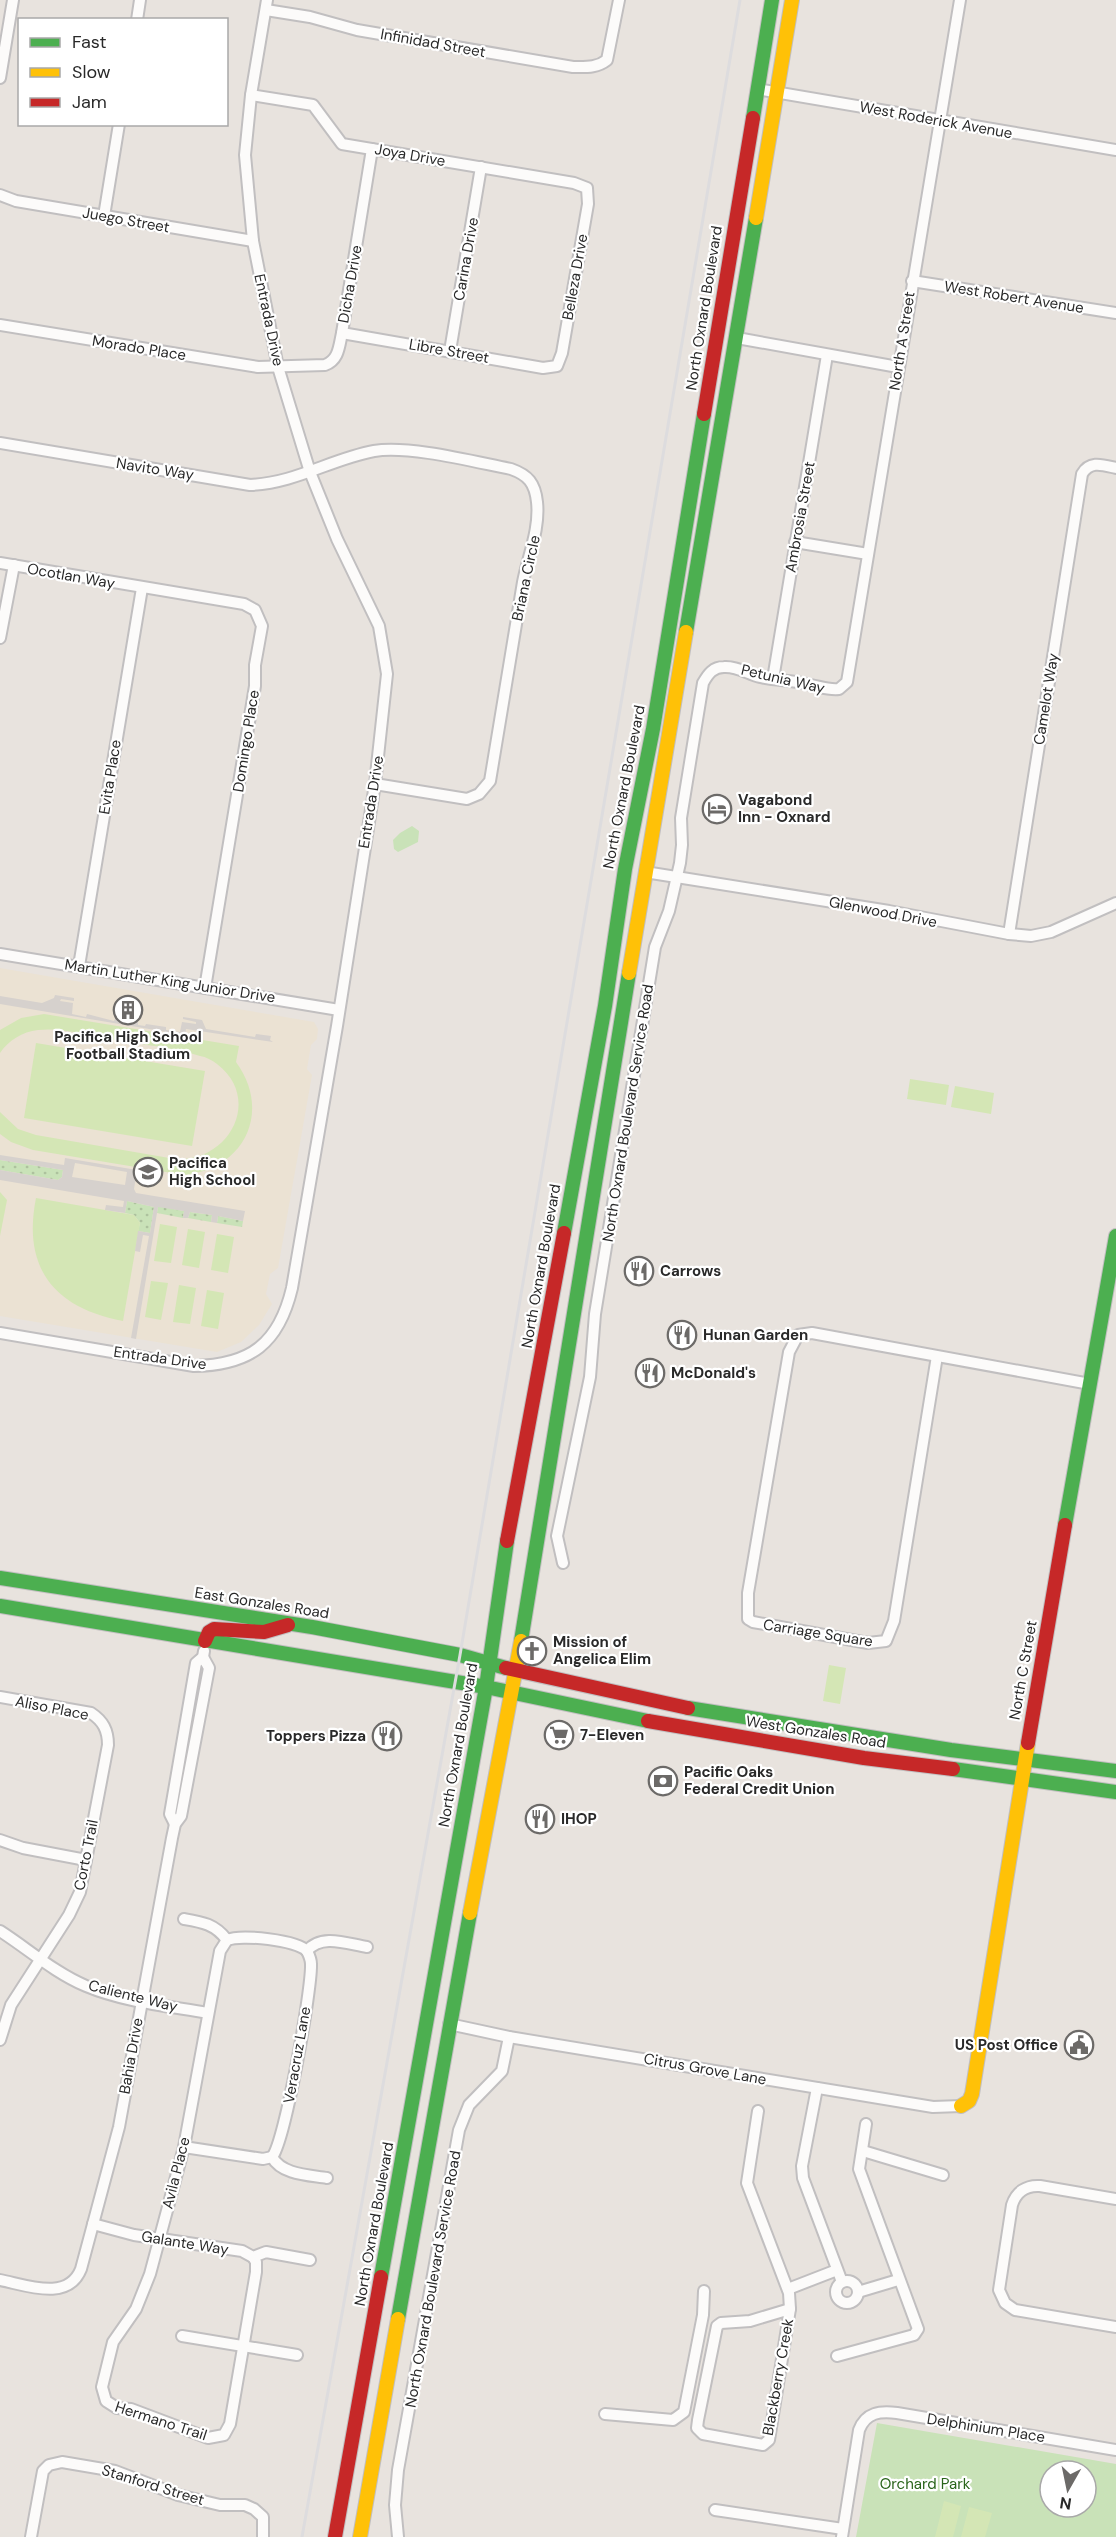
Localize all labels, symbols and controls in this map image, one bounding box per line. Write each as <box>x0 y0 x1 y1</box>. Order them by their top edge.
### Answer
legend <box>18 18 228 126</box>
street label: Infinidad Street <box>379 24 487 62</box>
text: Fast <box>72 30 107 54</box>
text: Slow <box>72 60 111 84</box>
text: Jam <box>72 90 107 114</box>
street label: West Roderick Avenue <box>858 97 1014 143</box>
street label: Joya Drive <box>373 139 447 171</box>
street label: Juego Street <box>81 203 171 238</box>
street label: Carina Drive <box>449 216 483 302</box>
street label: North Oxnard Boulevard <box>681 224 727 392</box>
street label: Belleza Drive <box>558 232 592 322</box>
street label: Dicha Drive <box>333 243 367 325</box>
street label: Entrada Drive <box>249 272 289 368</box>
street label: West Robert Avenue <box>943 276 1085 318</box>
street label: North A Street <box>884 290 920 392</box>
street label: Morado Place <box>91 331 187 365</box>
street label: Libre Street <box>407 334 491 368</box>
street label: Navito Way <box>115 453 196 485</box>
street label: Ambrosia Street <box>780 460 820 574</box>
street label: Briana Circle <box>507 533 545 623</box>
street label: Ocotlan Way <box>26 558 117 594</box>
street label: Camelot Way <box>1029 651 1063 746</box>
street label: Petunia Way <box>739 660 828 698</box>
street label: Domingo Place <box>228 689 264 793</box>
street label: North Oxnard Boulevard <box>598 703 650 871</box>
street label: Evita Place <box>94 738 126 816</box>
street label: Entrada Drive <box>354 754 388 850</box>
place label: Vagabond Inn - Oxnard <box>738 790 831 827</box>
hotel icon: Vagabond Inn - Oxnard <box>701 793 733 825</box>
street label: Glenwood Drive <box>827 892 939 932</box>
street label: Martin Luther King Junior Drive <box>63 954 277 1008</box>
street label: North Oxnard Boulevard Service Road <box>598 983 658 1243</box>
building icon: Pacifica High School Football Stadium <box>112 994 144 1026</box>
place label: Pacifica High School Football Stadium <box>54 1027 202 1064</box>
place label: Pacifica High School <box>169 1153 255 1190</box>
school or university icon: Pacifica High School <box>132 1156 164 1188</box>
street label: North Oxnard Boulevard <box>517 1182 565 1350</box>
restaurant icon: Carrows <box>623 1255 655 1287</box>
place label: Carrows <box>660 1261 721 1281</box>
restaurant icon: Hunan Garden <box>666 1319 698 1351</box>
place label: Hunan Garden <box>703 1325 808 1345</box>
street label: Entrada Drive <box>112 1342 208 1374</box>
restaurant icon: McDonald's <box>634 1357 666 1389</box>
place label: McDonald's <box>671 1363 756 1383</box>
street label: East Gonzales Road <box>193 1582 331 1624</box>
street label: Carriage Square <box>762 1614 874 1652</box>
street label: North C Street <box>1004 1619 1042 1721</box>
place label: Mission of Angelica Elim <box>553 1632 651 1669</box>
church icon: Mission of Angelica Elim <box>516 1635 548 1667</box>
street label: North Oxnard Boulevard <box>434 1661 482 1829</box>
street label: Aliso Place <box>13 1691 91 1725</box>
street label: West Gonzales Road <box>745 1711 887 1753</box>
supermarket icon: 7-Eleven <box>543 1719 575 1751</box>
restaurant icon: Toppers Pizza <box>371 1720 403 1752</box>
place label: 7-Eleven <box>580 1725 644 1745</box>
place label: Toppers Pizza <box>266 1726 366 1746</box>
place label: Pacific Oaks Federal Credit Union <box>684 1762 834 1799</box>
bank icon: Pacific Oaks Federal Credit Union <box>647 1765 679 1797</box>
restaurant icon: IHOP <box>524 1803 556 1835</box>
place label: IHOP <box>561 1809 597 1829</box>
street label: Corto Trail <box>69 1818 103 1892</box>
street label: Caliente Way <box>86 1975 180 2017</box>
street label: Veracruz Lane <box>279 2005 315 2105</box>
street label: Bahia Drive <box>114 2016 148 2096</box>
public building icon: US Post Office <box>1063 2029 1095 2061</box>
place label: US Post Office <box>955 2035 1058 2055</box>
street label: Citrus Grove Lane <box>642 2048 768 2090</box>
street label: Avila Place <box>157 2135 195 2211</box>
street label: North Oxnard Boulevard <box>350 2140 398 2308</box>
street label: North Oxnard Boulevard Service Road <box>401 2149 465 2409</box>
street label: Galante Way <box>140 2226 231 2260</box>
street label: Blackberry Creek <box>758 2316 798 2437</box>
street label: Hermano Trail <box>112 2397 210 2445</box>
street label: Delphinium Place <box>926 2409 1046 2447</box>
north arrow <box>1038 2459 1098 2519</box>
street label: Stanford Street <box>99 2460 207 2510</box>
park label: Orchard Park <box>880 2474 971 2494</box>
text: N <box>1058 2492 1073 2515</box>

